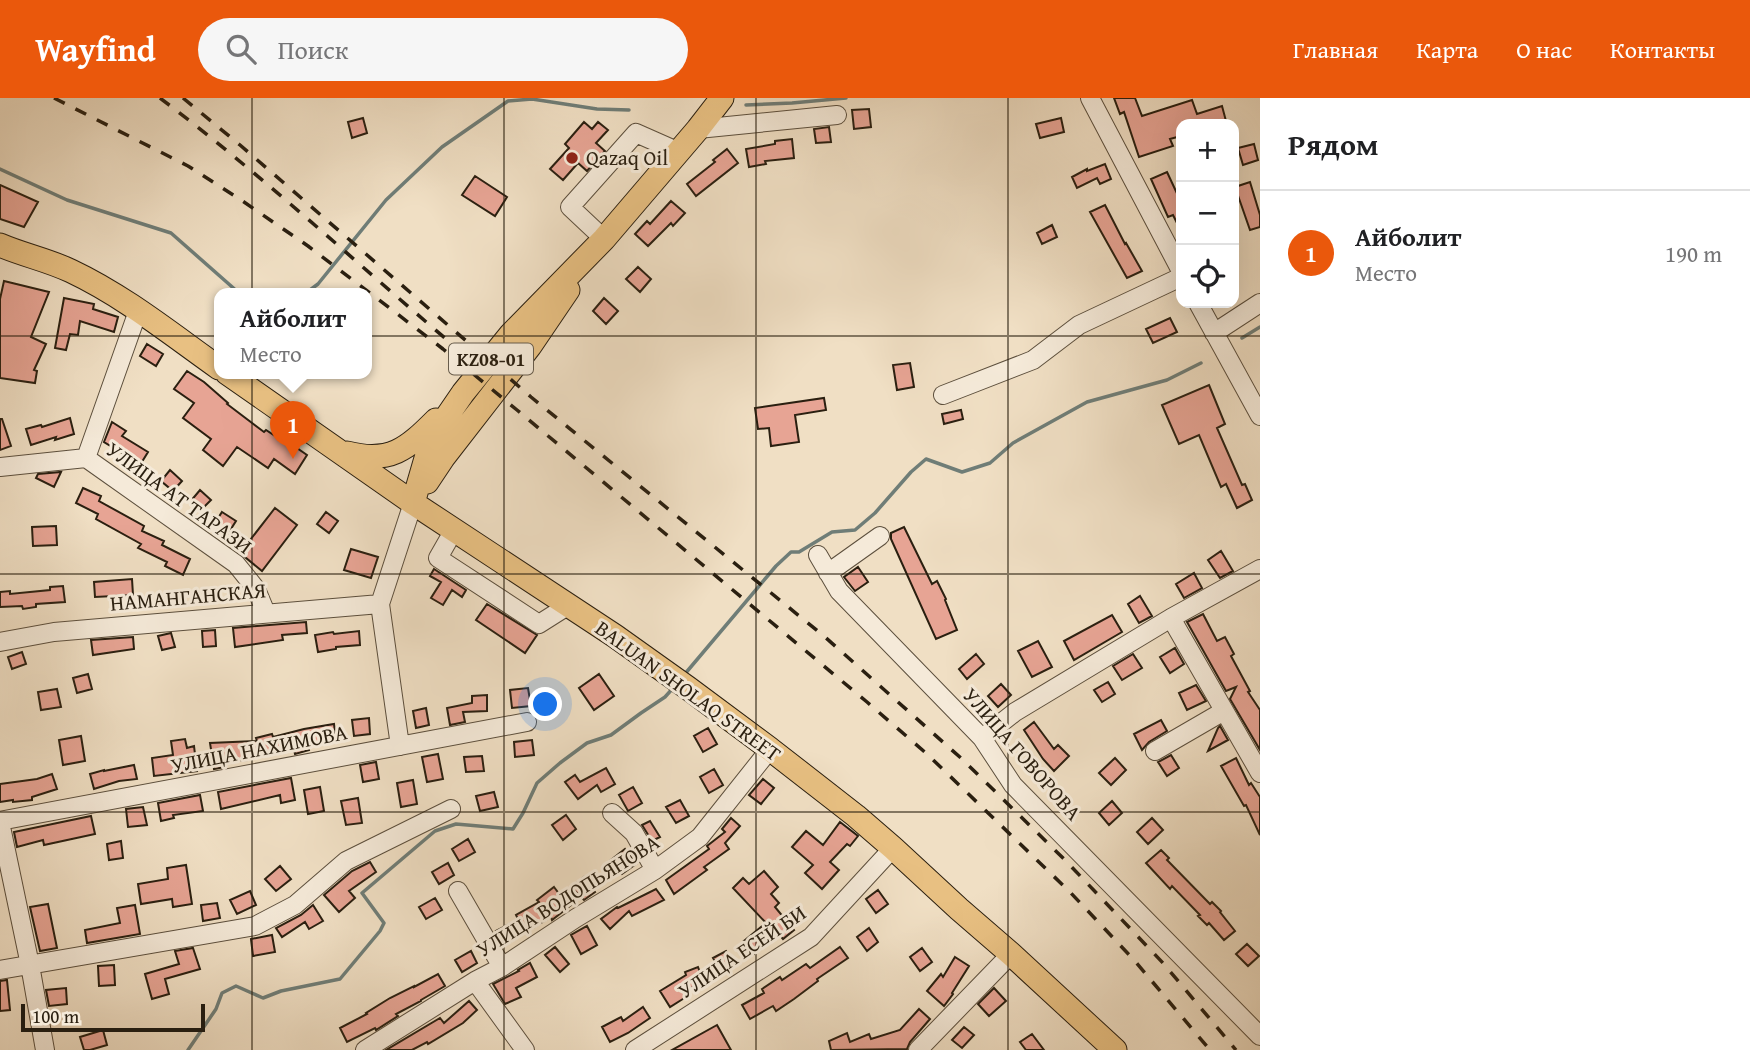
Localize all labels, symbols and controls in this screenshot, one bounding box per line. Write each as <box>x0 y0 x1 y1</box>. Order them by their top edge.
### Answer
search box <box>198 18 688 81</box>
text: Wayfind <box>35 25 156 73</box>
icon: search <box>222 30 260 68</box>
text: Поиск <box>278 30 348 69</box>
text: Главная <box>1293 32 1378 67</box>
text: Карта <box>1416 32 1478 67</box>
text: О нас <box>1516 32 1572 67</box>
text: Контакты <box>1610 32 1715 67</box>
map controls <box>1176 119 1239 308</box>
button: + <box>1176 119 1239 182</box>
text: Рядом <box>1288 122 1379 166</box>
place label: Qazaq Oil <box>586 142 668 173</box>
marker: Qazaq Oil <box>564 150 580 166</box>
button: − <box>1176 182 1239 245</box>
text: Айболит <box>1355 217 1461 256</box>
text: 1 <box>1305 237 1317 270</box>
text: 190 m <box>1665 237 1722 270</box>
button: locate <box>1176 245 1239 308</box>
text: Место <box>1355 256 1417 289</box>
popup <box>214 288 372 379</box>
text: Айболит <box>240 298 346 337</box>
text: Место <box>240 337 302 370</box>
road number: KZ08-01 <box>449 344 533 374</box>
pin: 1 <box>270 401 316 459</box>
street label: УЛИЦА АТ ТАРАЗИ <box>100 434 259 561</box>
street label: НАМАНГАНСКАЯ <box>109 574 267 619</box>
street label: BALUAN SHOLAQ STREET <box>589 613 788 769</box>
street label: УЛИЦА ГОВОРОВА <box>956 680 1089 827</box>
your location <box>528 687 562 721</box>
street label: УЛИЦА НАХИМОВА <box>168 716 350 781</box>
street label: УЛИЦА ВОДОПЬЯНОВА <box>470 826 666 965</box>
street label: УЛИЦА ЕСЕЙ БИ <box>671 897 812 1006</box>
scale bar <box>21 1001 205 1033</box>
text: 100 m <box>32 1002 79 1030</box>

